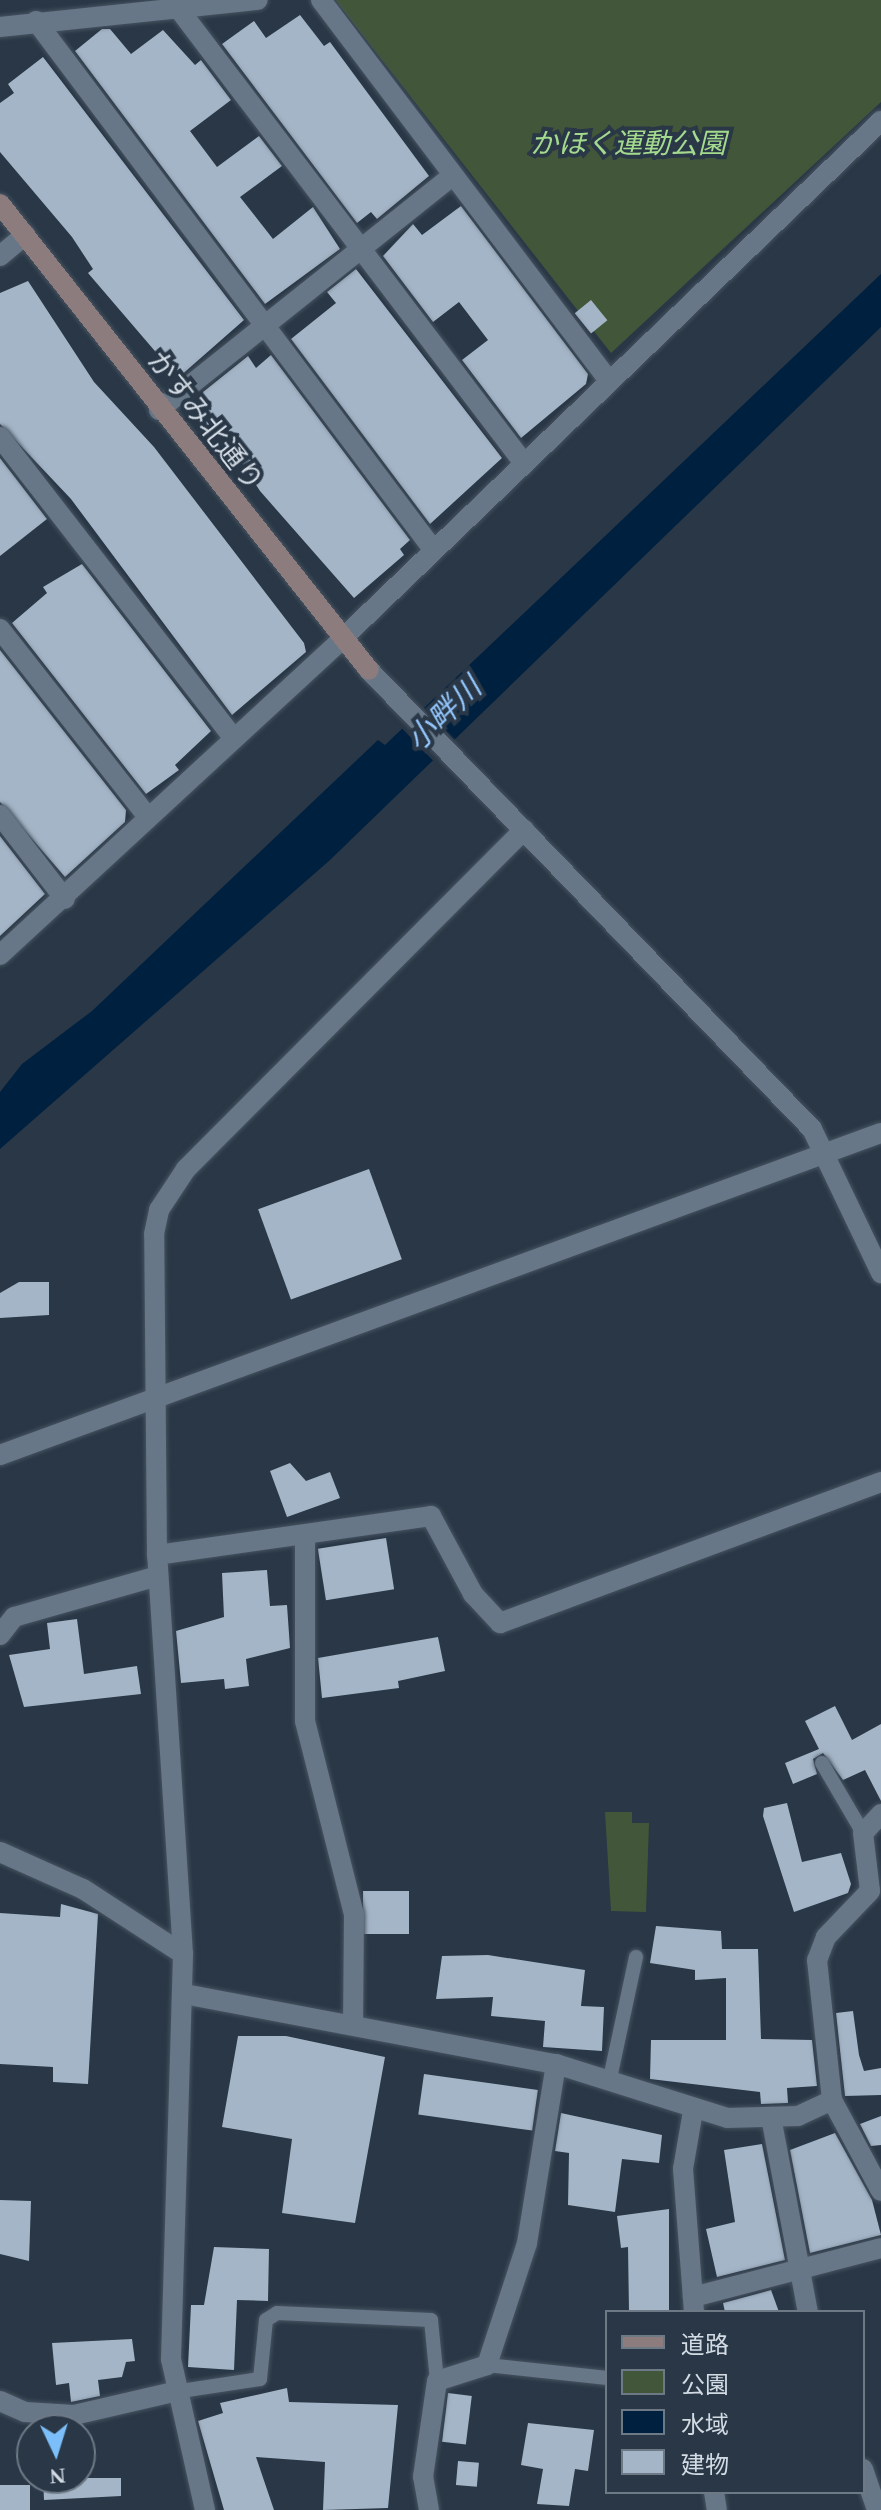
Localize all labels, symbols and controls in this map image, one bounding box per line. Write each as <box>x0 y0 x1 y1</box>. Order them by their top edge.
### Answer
park label: かほく運動公園 <box>530 127 726 161</box>
street label: かすみ北通り <box>140 344 270 498</box>
water label: 小畔川 <box>399 670 489 758</box>
legend <box>605 2310 865 2494</box>
text: 道路 <box>681 2332 729 2358</box>
text: 公園 <box>681 2372 729 2398</box>
text: 水域 <box>681 2412 729 2438</box>
north arrow <box>16 2414 96 2494</box>
text: 建物 <box>681 2452 729 2478</box>
text: N <box>49 2463 66 2489</box>

